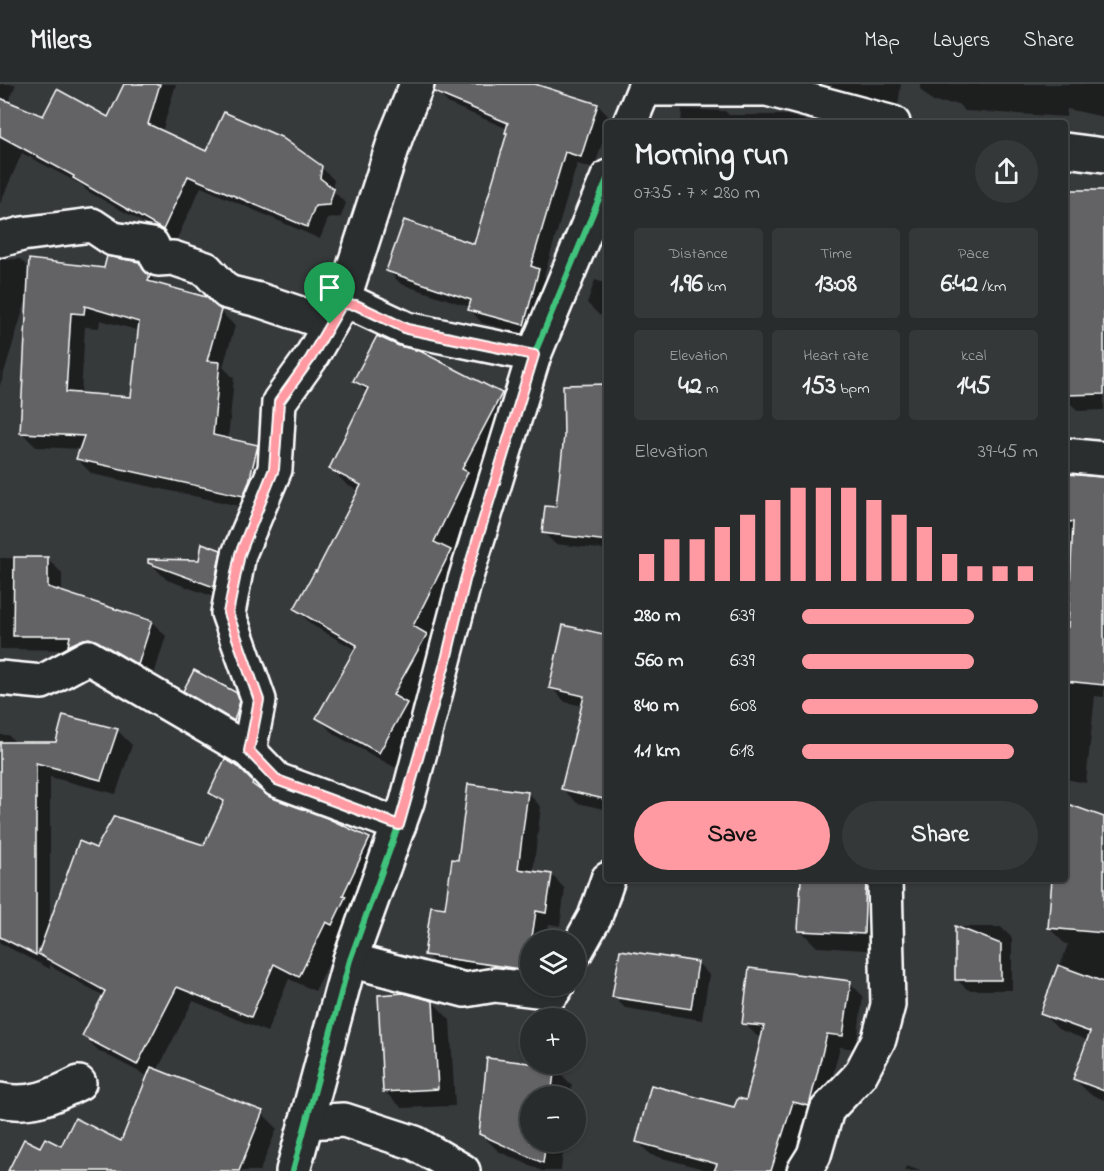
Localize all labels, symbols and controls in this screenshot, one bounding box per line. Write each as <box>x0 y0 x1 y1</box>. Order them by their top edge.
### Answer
text: Milers <box>30 21 92 62</box>
text: Map <box>864 26 900 56</box>
text: Layers <box>933 26 990 56</box>
text: Share <box>1023 26 1074 56</box>
text: Morning run <box>634 132 788 180</box>
button: share <box>975 140 1038 203</box>
text: 07:35 · 7 × 280 m <box>634 179 760 208</box>
text: Distance <box>669 242 728 266</box>
text: Time <box>820 242 852 266</box>
text: Pace <box>958 242 989 266</box>
pin <box>304 262 355 324</box>
text: 1.96 <box>670 266 703 304</box>
text: 13:08 <box>815 266 857 304</box>
text: 6:42 <box>941 266 978 304</box>
icon: arrive <box>313 271 346 304</box>
text: km <box>703 275 726 299</box>
text: /km <box>978 275 1007 299</box>
text: Elevation <box>669 344 728 368</box>
text: Heart rate <box>803 344 869 368</box>
text: kcal <box>961 344 986 368</box>
text: 42 <box>678 368 702 406</box>
text: 153 <box>802 368 836 406</box>
text: 145 <box>957 368 991 406</box>
text: m <box>702 377 718 401</box>
text: bpm <box>836 377 870 401</box>
text: Elevation <box>634 438 708 467</box>
text: 39–45 m <box>978 438 1038 467</box>
text: 280 m <box>634 602 681 631</box>
text: 6:39 <box>730 602 755 631</box>
text: 560 m <box>634 647 683 676</box>
text: 6:39 <box>730 647 755 676</box>
text: 840 m <box>634 692 679 721</box>
text: 6:08 <box>730 692 757 721</box>
text: 1.1 km <box>634 737 680 766</box>
text: 6:18 <box>730 737 754 766</box>
button: Save <box>634 801 830 870</box>
button: Share <box>842 801 1038 870</box>
map controls <box>520 930 586 1152</box>
button: layers <box>520 930 586 996</box>
button: + <box>520 1008 586 1074</box>
button: − <box>520 1086 586 1152</box>

